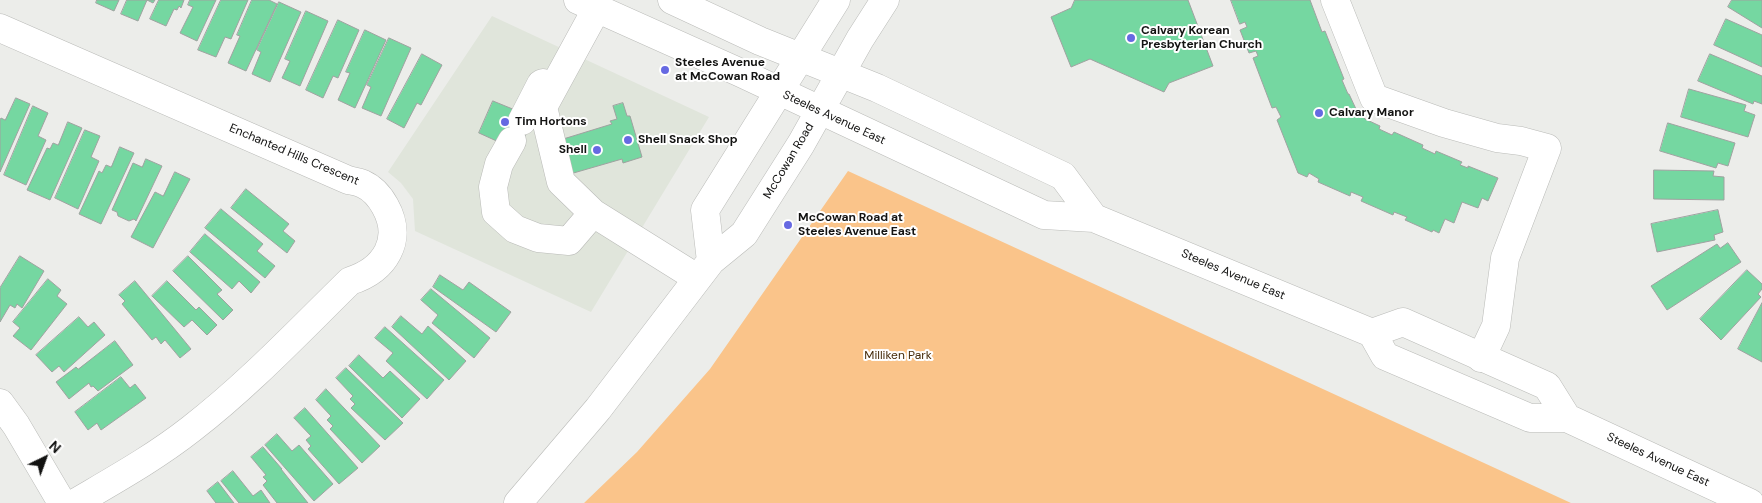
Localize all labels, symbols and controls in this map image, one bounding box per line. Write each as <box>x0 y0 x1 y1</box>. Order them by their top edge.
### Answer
place label: Calvary Korean Presbyterian Church <box>1141 24 1262 52</box>
marker: Calvary Korean Presbyterian Church <box>1125 32 1137 44</box>
place label: Steeles Avenue at McCowan Road <box>675 56 780 84</box>
marker: Steeles Avenue at McCowan Road <box>659 64 671 76</box>
street label: Steeles Avenue East <box>780 88 888 148</box>
place label: Calvary Manor <box>1329 106 1414 120</box>
marker: Calvary Manor <box>1313 107 1325 119</box>
place label: Tim Hortons <box>515 115 587 129</box>
marker: Tim Hortons <box>499 116 511 128</box>
street label: McCowan Road <box>761 120 817 202</box>
street label: Enchanted Hills Crescent <box>227 121 361 189</box>
place label: Shell Snack Shop <box>638 133 738 147</box>
marker: Shell Snack Shop <box>622 134 634 146</box>
place label: Shell <box>559 143 587 157</box>
marker: Shell <box>591 144 603 156</box>
place label: McCowan Road at Steeles Avenue East <box>798 211 916 239</box>
marker: McCowan Road at Steeles Avenue East <box>782 219 794 231</box>
street label: Steeles Avenue East <box>1179 247 1287 303</box>
park label: Milliken Park <box>864 349 932 363</box>
street label: Steeles Avenue East <box>1604 430 1712 490</box>
north arrow <box>20 433 70 483</box>
text: N <box>45 437 65 457</box>

